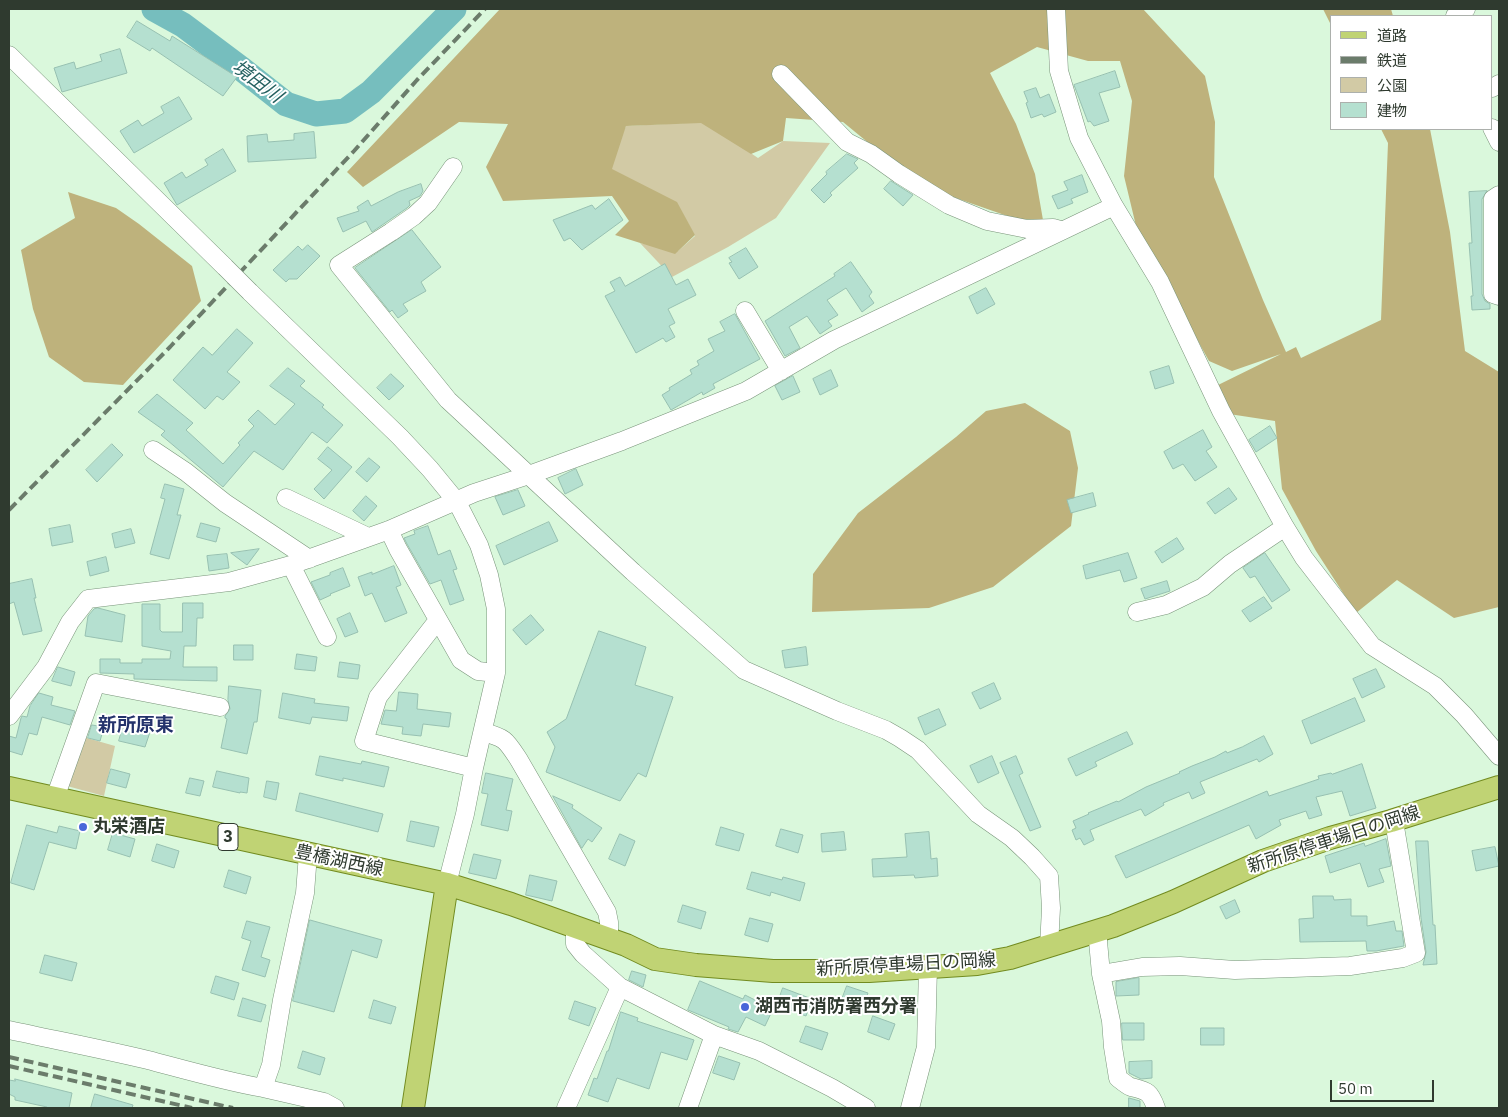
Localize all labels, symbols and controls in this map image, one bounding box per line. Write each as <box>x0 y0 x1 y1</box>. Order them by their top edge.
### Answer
legend <box>1330 15 1493 130</box>
text: 道路 <box>1377 26 1407 45</box>
text: 鉄道 <box>1377 51 1407 70</box>
water label: 境田川 <box>227 56 287 108</box>
text: 公園 <box>1377 76 1407 95</box>
text: 建物 <box>1377 101 1407 120</box>
district label: 新所原東 <box>98 715 174 737</box>
street label: 新所原停車場日の岡線 <box>1245 802 1423 878</box>
place label: 丸栄酒店 <box>93 816 165 838</box>
marker: 丸栄酒店 <box>77 821 89 833</box>
road number: 3 <box>218 824 238 850</box>
street label: 豊橋湖西線 <box>293 841 385 881</box>
street label: 新所原停車場日の岡線 <box>816 950 996 980</box>
place label: 湖西市消防署西分署 <box>755 996 917 1018</box>
marker: 湖西市消防署西分署 <box>739 1001 751 1013</box>
scale bar <box>1333 1070 1437 1102</box>
text: 50 m <box>1338 1079 1373 1098</box>

